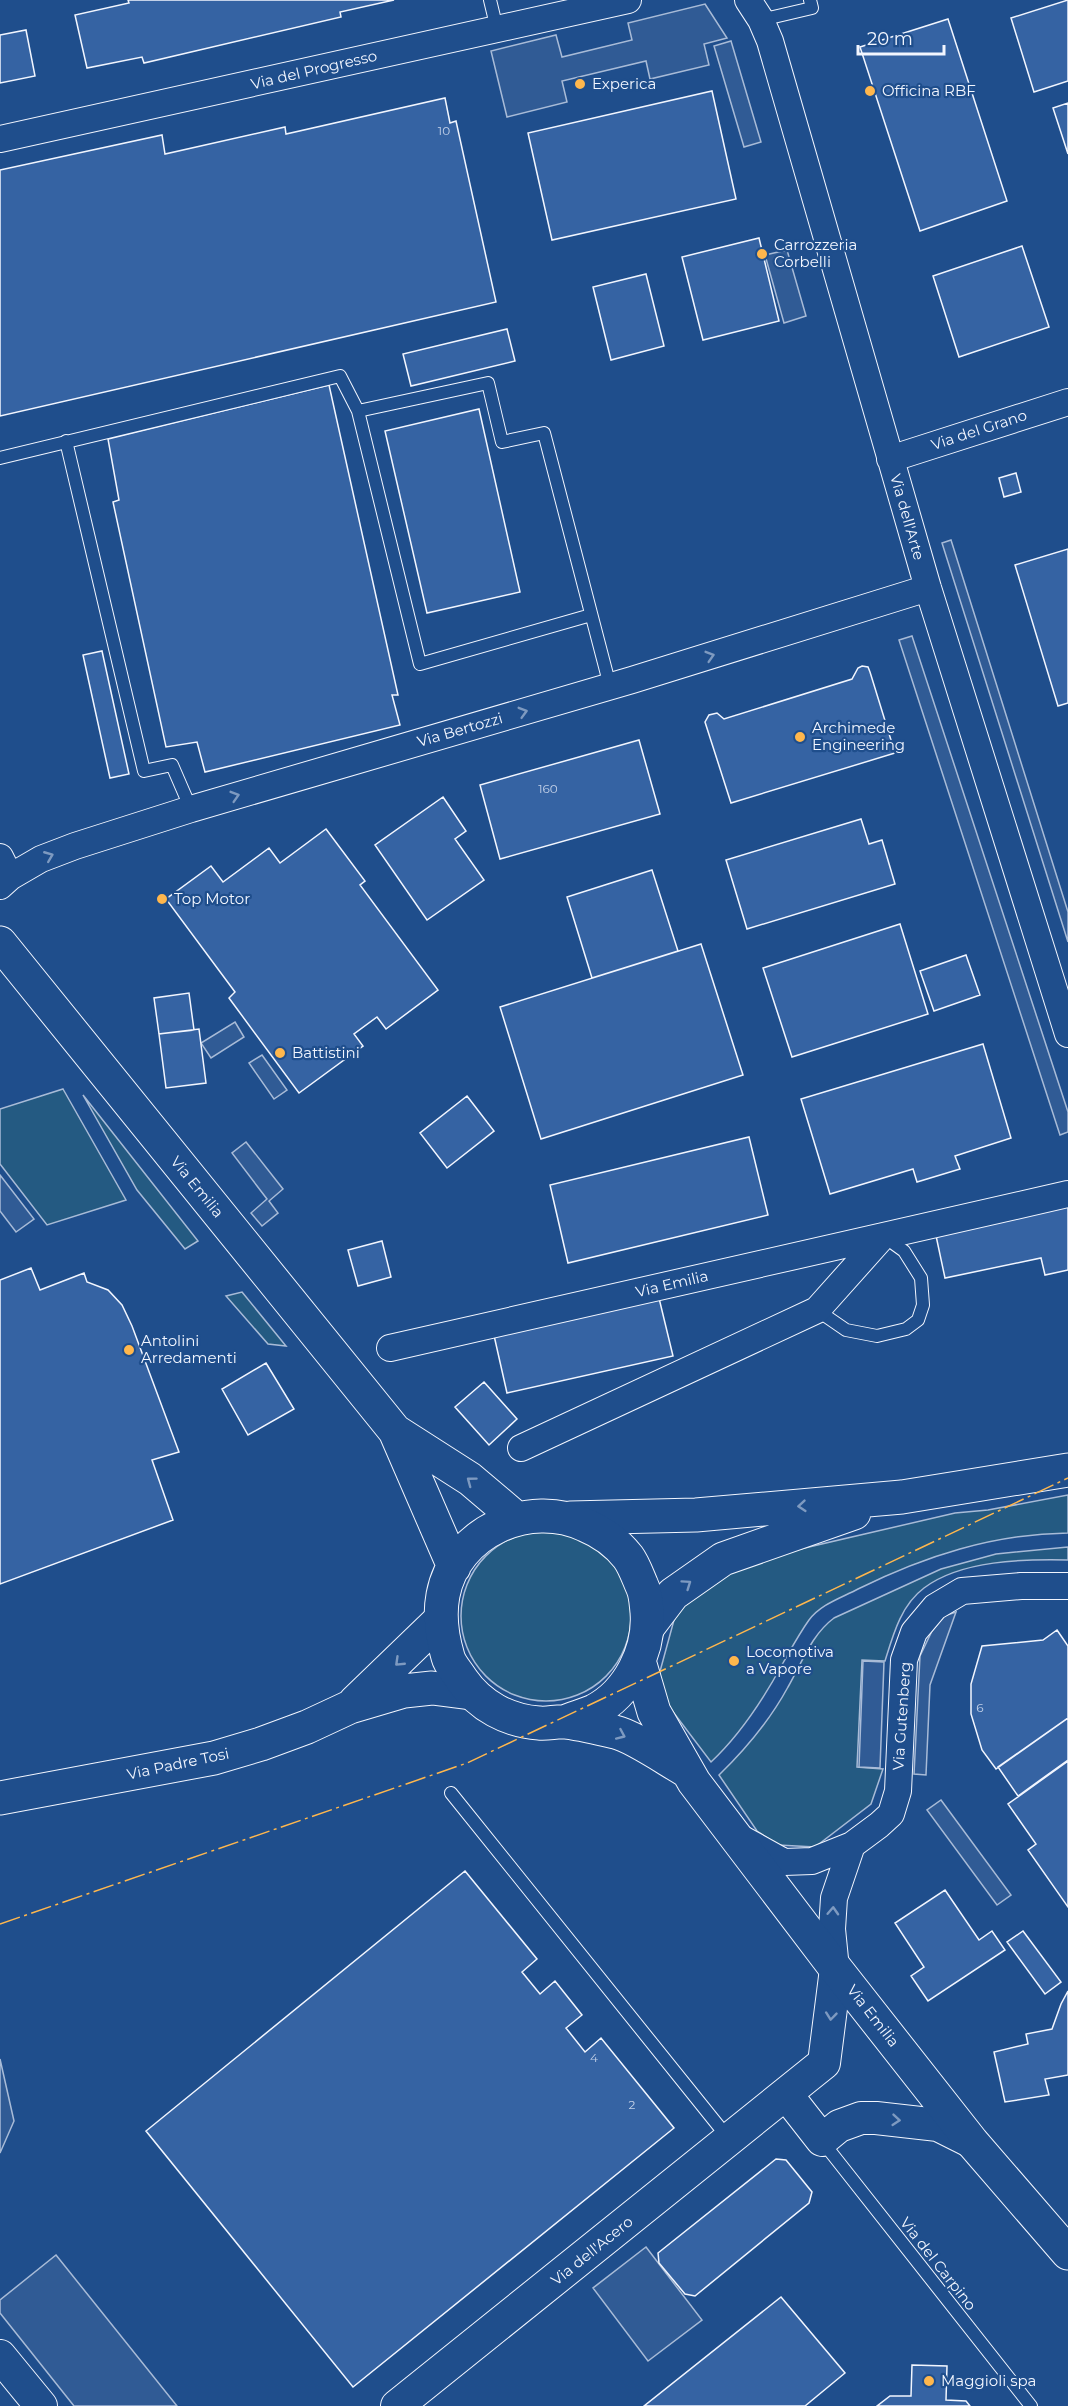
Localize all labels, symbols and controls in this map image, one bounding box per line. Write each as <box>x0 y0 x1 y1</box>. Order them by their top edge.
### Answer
scale bar <box>858 18 944 56</box>
text: 20 m <box>867 28 913 50</box>
street label: Via del Progresso <box>249 46 379 93</box>
place label: Experica <box>592 74 656 93</box>
marker: Experica <box>573 77 587 91</box>
place label: Officina RBF <box>882 81 976 100</box>
marker: Officina RBF <box>863 84 877 98</box>
house number: 10 <box>438 123 450 138</box>
place label: Carrozzeria Corbelli <box>774 235 857 271</box>
marker: Carrozzeria Corbelli <box>755 247 769 261</box>
street label: Via del Grano <box>929 405 1029 454</box>
street label: Via dell'Arte <box>886 472 929 562</box>
one-way arrow <box>704 651 715 663</box>
one-way arrow <box>517 707 528 719</box>
street label: Via Bertozzi <box>415 708 505 751</box>
place label: Archimede Engineering <box>812 718 905 754</box>
marker: Archimede Engineering <box>793 730 807 744</box>
house number: 160 <box>538 781 558 796</box>
one-way arrow <box>229 791 240 803</box>
one-way arrow <box>43 851 54 863</box>
place label: Top Motor <box>174 889 250 908</box>
marker: Top Motor <box>155 892 169 906</box>
place label: Battistini <box>292 1043 360 1062</box>
marker: Battistini <box>273 1046 287 1060</box>
street label: Via Emilia <box>167 1152 228 1221</box>
street label: Via Emilia <box>634 1266 710 1301</box>
place label: Antolini Arredamenti <box>141 1331 237 1367</box>
marker: Antolini Arredamenti <box>122 1343 136 1357</box>
one-way arrow <box>466 1477 477 1488</box>
one-way arrow <box>797 1499 806 1512</box>
one-way arrow <box>681 1580 692 1591</box>
place label: Locomotiva a Vapore <box>746 1642 834 1678</box>
one-way arrow <box>395 1654 406 1665</box>
marker: Locomotiva a Vapore <box>727 1654 741 1668</box>
street label: Via Gutenberg <box>888 1661 915 1771</box>
house number: 6 <box>976 1700 984 1715</box>
one-way arrow <box>614 1728 625 1740</box>
street label: Via Padre Tosi <box>125 1743 231 1784</box>
one-way arrow <box>826 1906 839 1915</box>
street label: Via Emilia <box>843 1981 904 2051</box>
one-way arrow <box>825 2011 838 2021</box>
house number: 4 <box>590 2050 598 2065</box>
house number: 2 <box>629 2097 636 2112</box>
one-way arrow <box>892 2113 901 2126</box>
street label: Via dell'Acero <box>547 2212 637 2289</box>
street label: Via del Carpino <box>896 2213 981 2314</box>
place label: Maggioli spa <box>941 2371 1036 2390</box>
marker: Maggioli spa <box>922 2374 936 2388</box>

